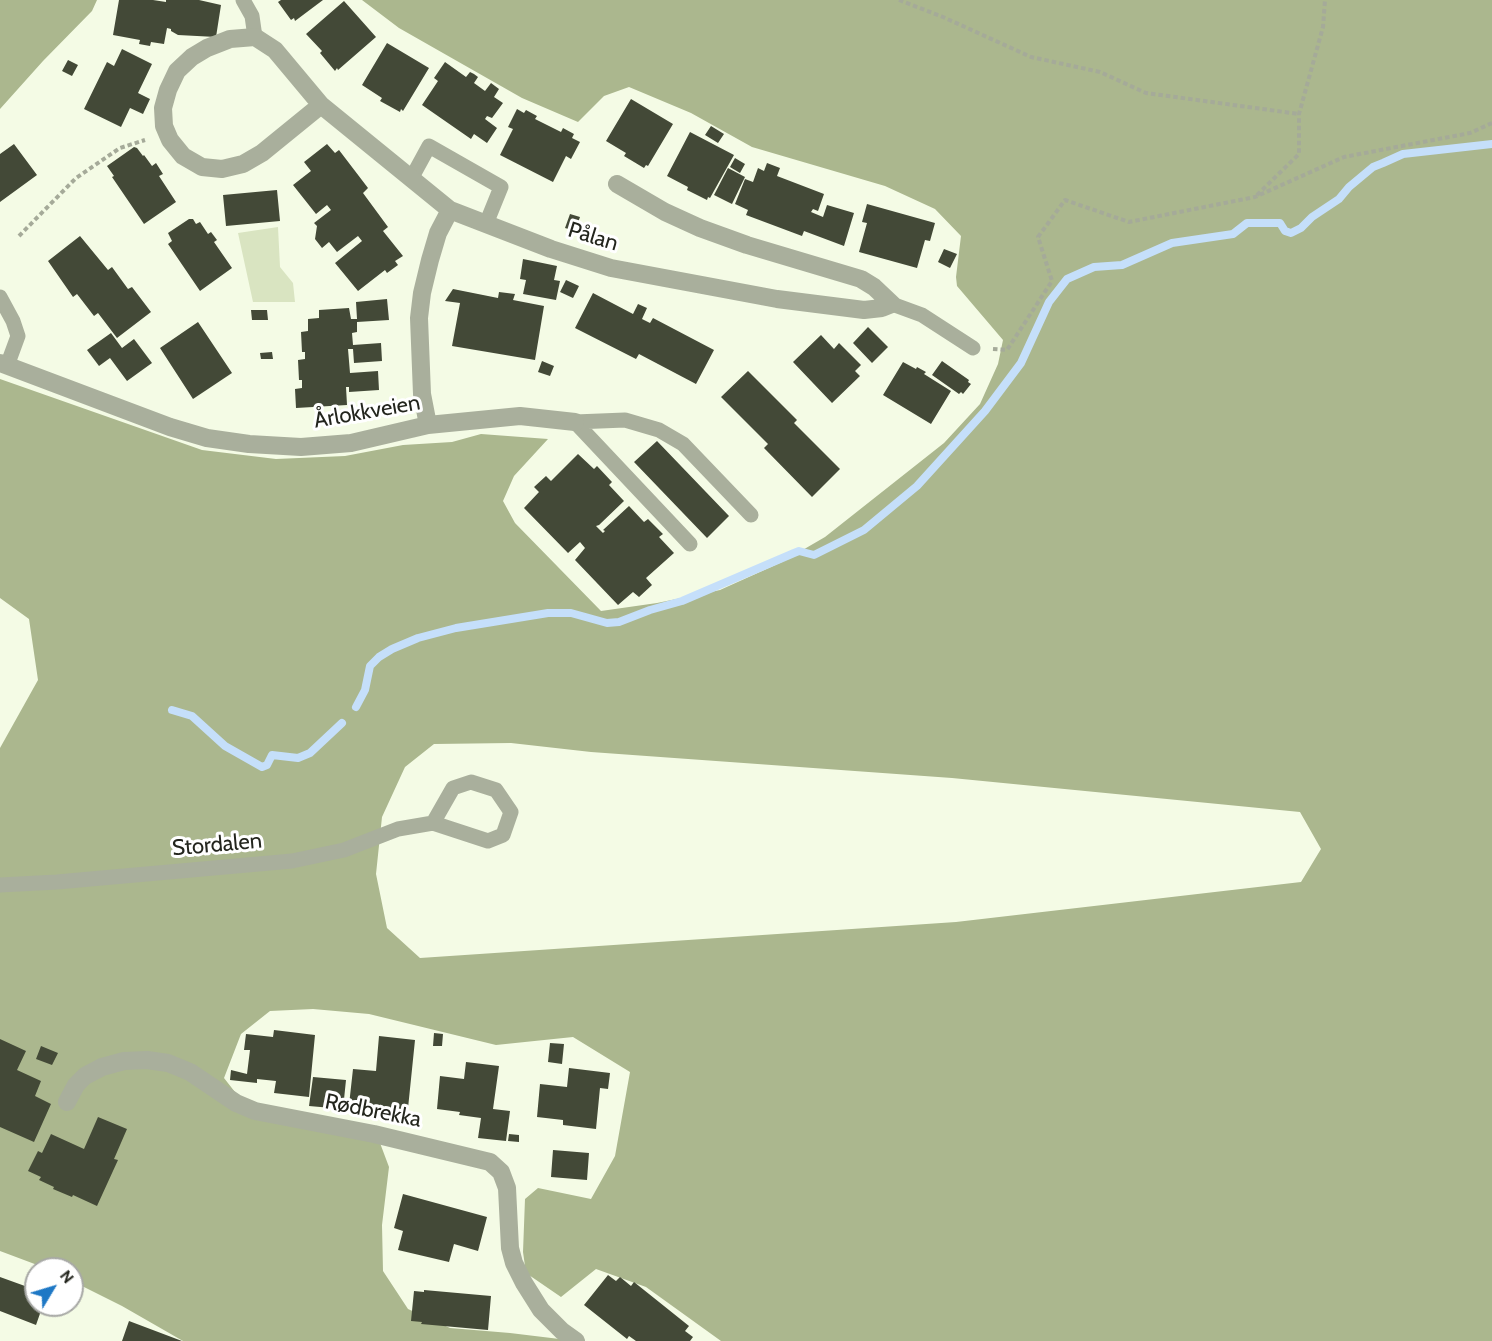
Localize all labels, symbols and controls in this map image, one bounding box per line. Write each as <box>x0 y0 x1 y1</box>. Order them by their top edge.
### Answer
street label: Pålan <box>565 217 621 257</box>
street label: Årlokkveien <box>312 390 422 434</box>
street label: Stordalen <box>171 828 263 862</box>
street label: Rødbrekka <box>323 1089 423 1133</box>
north arrow <box>24 1257 84 1317</box>
text: N <box>56 1267 78 1287</box>

